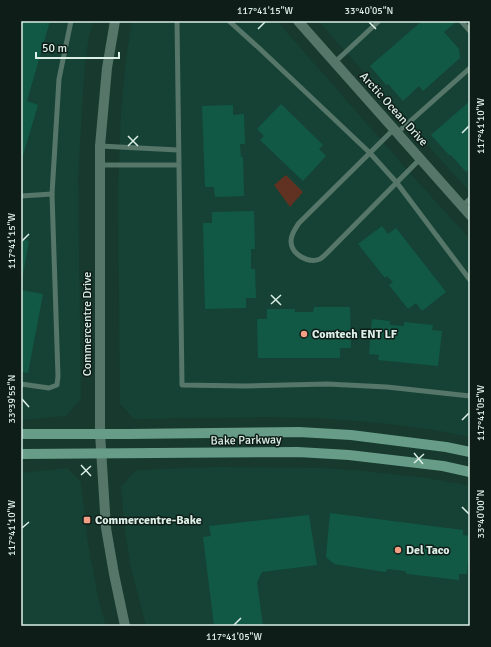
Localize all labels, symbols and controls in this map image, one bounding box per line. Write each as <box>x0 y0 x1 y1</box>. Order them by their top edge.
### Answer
text: 117°41'15"W <box>237 5 293 17</box>
text: 33°40'05"N <box>345 5 393 17</box>
scale bar <box>36 34 119 60</box>
text: 50 m <box>42 41 67 56</box>
street label: Arctic Ocean Drive <box>356 69 431 150</box>
text: 117°41'10"W <box>475 98 487 154</box>
text: 117°41'15"W <box>6 213 18 269</box>
street label: Commercentre Drive <box>80 272 95 376</box>
place label: Comtech ENT LF <box>312 327 398 342</box>
marker: Comtech ENT LF <box>299 329 309 339</box>
text: 33°39'55"N <box>6 375 18 423</box>
text: 117°41'05"W <box>475 385 487 441</box>
street label: Bake Parkway <box>210 432 282 449</box>
text: 33°40'00"N <box>475 490 487 538</box>
text: 117°41'10"W <box>6 500 18 556</box>
place label: Commercentre-Bake <box>95 513 202 528</box>
marker: Commercentre-Bake <box>82 515 92 525</box>
place label: Del Taco <box>406 543 450 558</box>
marker: Del Taco <box>393 545 403 555</box>
text: 117°41'05"W <box>206 631 262 643</box>

